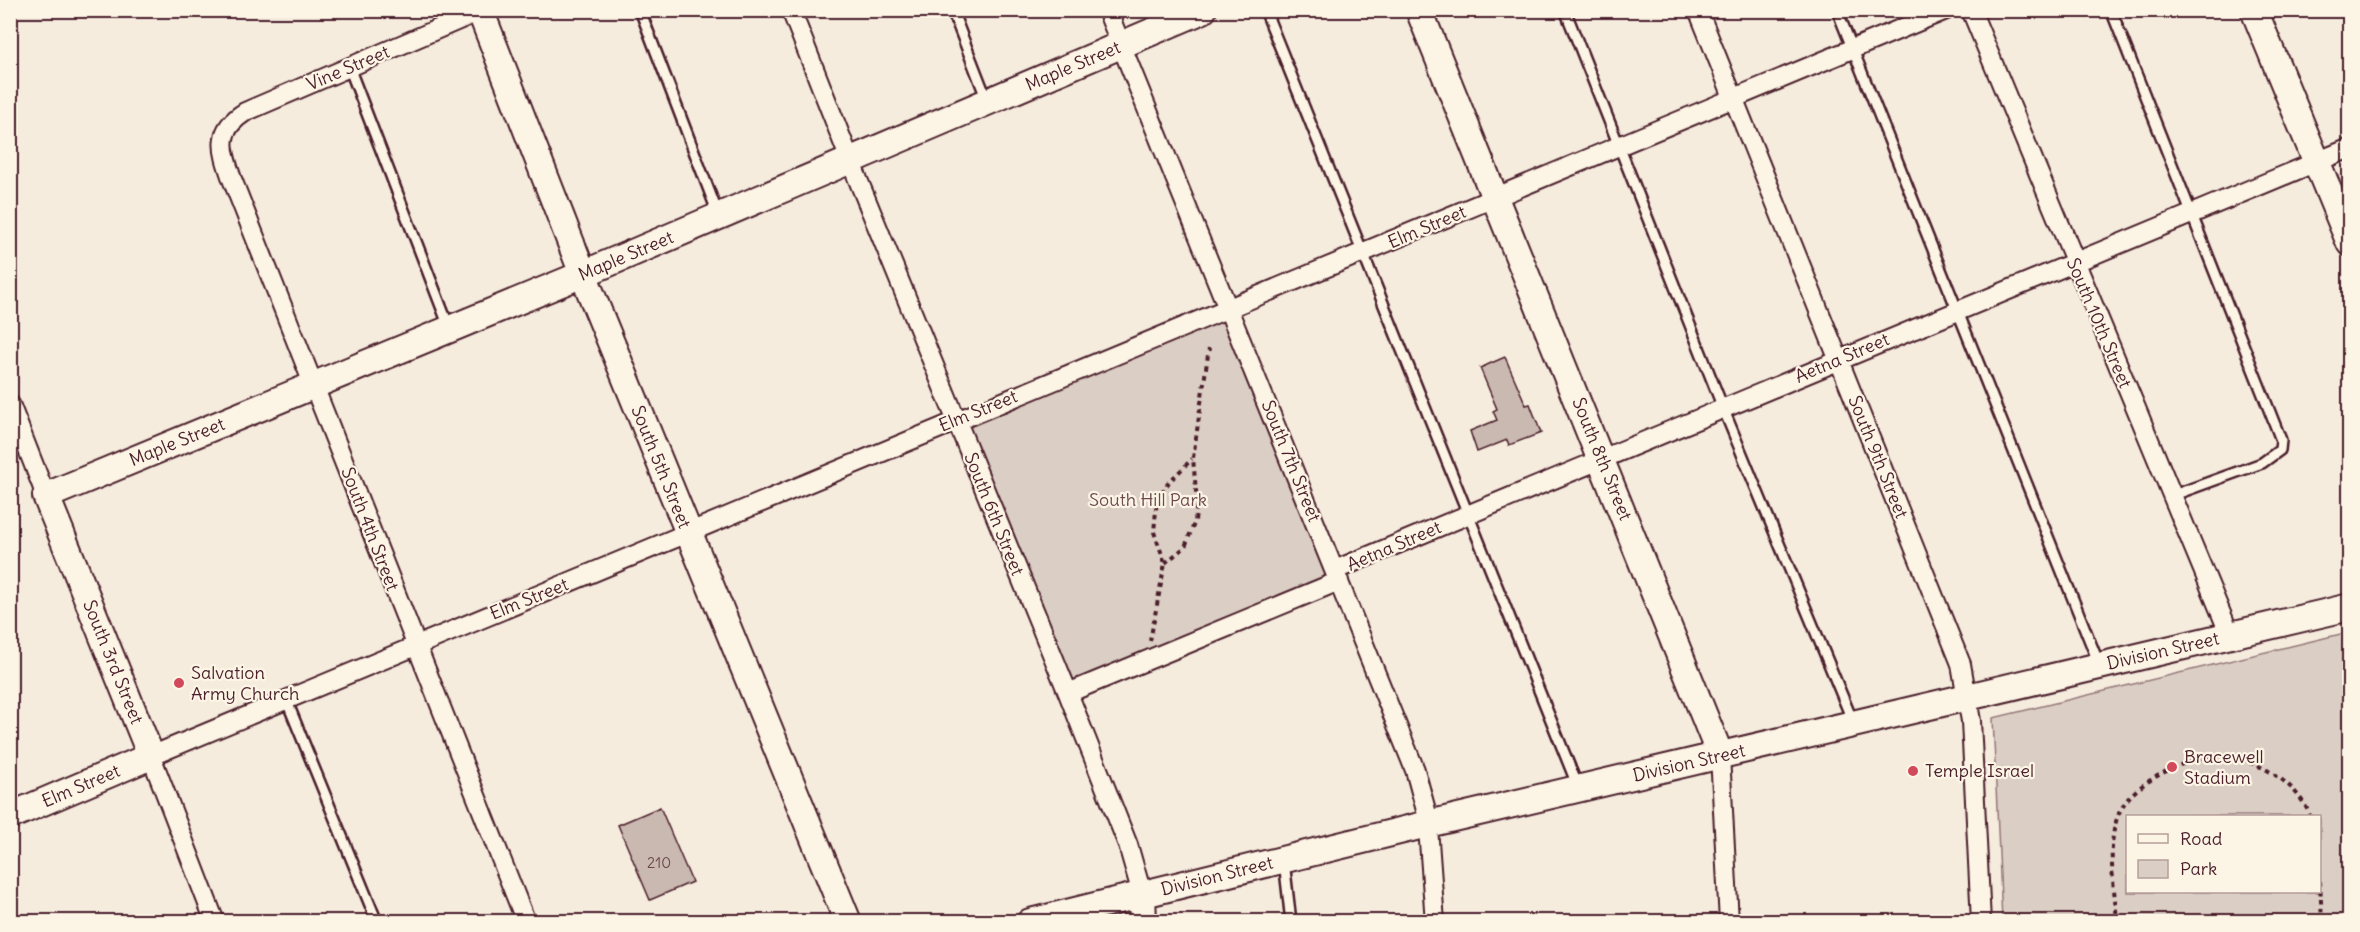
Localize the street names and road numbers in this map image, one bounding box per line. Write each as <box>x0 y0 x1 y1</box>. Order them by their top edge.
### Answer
street label: Maple Street <box>1022 35 1124 96</box>
street label: Vine Street <box>303 40 393 95</box>
street label: Elm Street <box>1384 200 1469 253</box>
street label: Maple Street <box>575 225 677 286</box>
street label: South 10th Street <box>2062 254 2137 391</box>
street label: Aetna Street <box>1791 327 1892 388</box>
street label: Elm Street <box>935 384 1020 437</box>
street label: South 9th Street <box>1843 392 1914 522</box>
street label: South 8th Street <box>1567 394 1638 524</box>
street label: South 7th Street <box>1257 397 1326 525</box>
street label: South 5th Street <box>626 402 697 532</box>
street label: Maple Street <box>126 412 228 471</box>
street label: South 6th Street <box>959 449 1030 579</box>
street label: South 4th Street <box>336 464 405 594</box>
street label: Aetna Street <box>1343 515 1444 576</box>
street label: Elm Street <box>486 572 571 625</box>
street label: South 3rd Street <box>78 596 149 727</box>
street label: Division Street <box>2104 626 2221 675</box>
street label: Division Street <box>1630 738 1747 787</box>
street label: Elm Street <box>38 759 123 812</box>
street label: Division Street <box>1158 850 1275 901</box>

